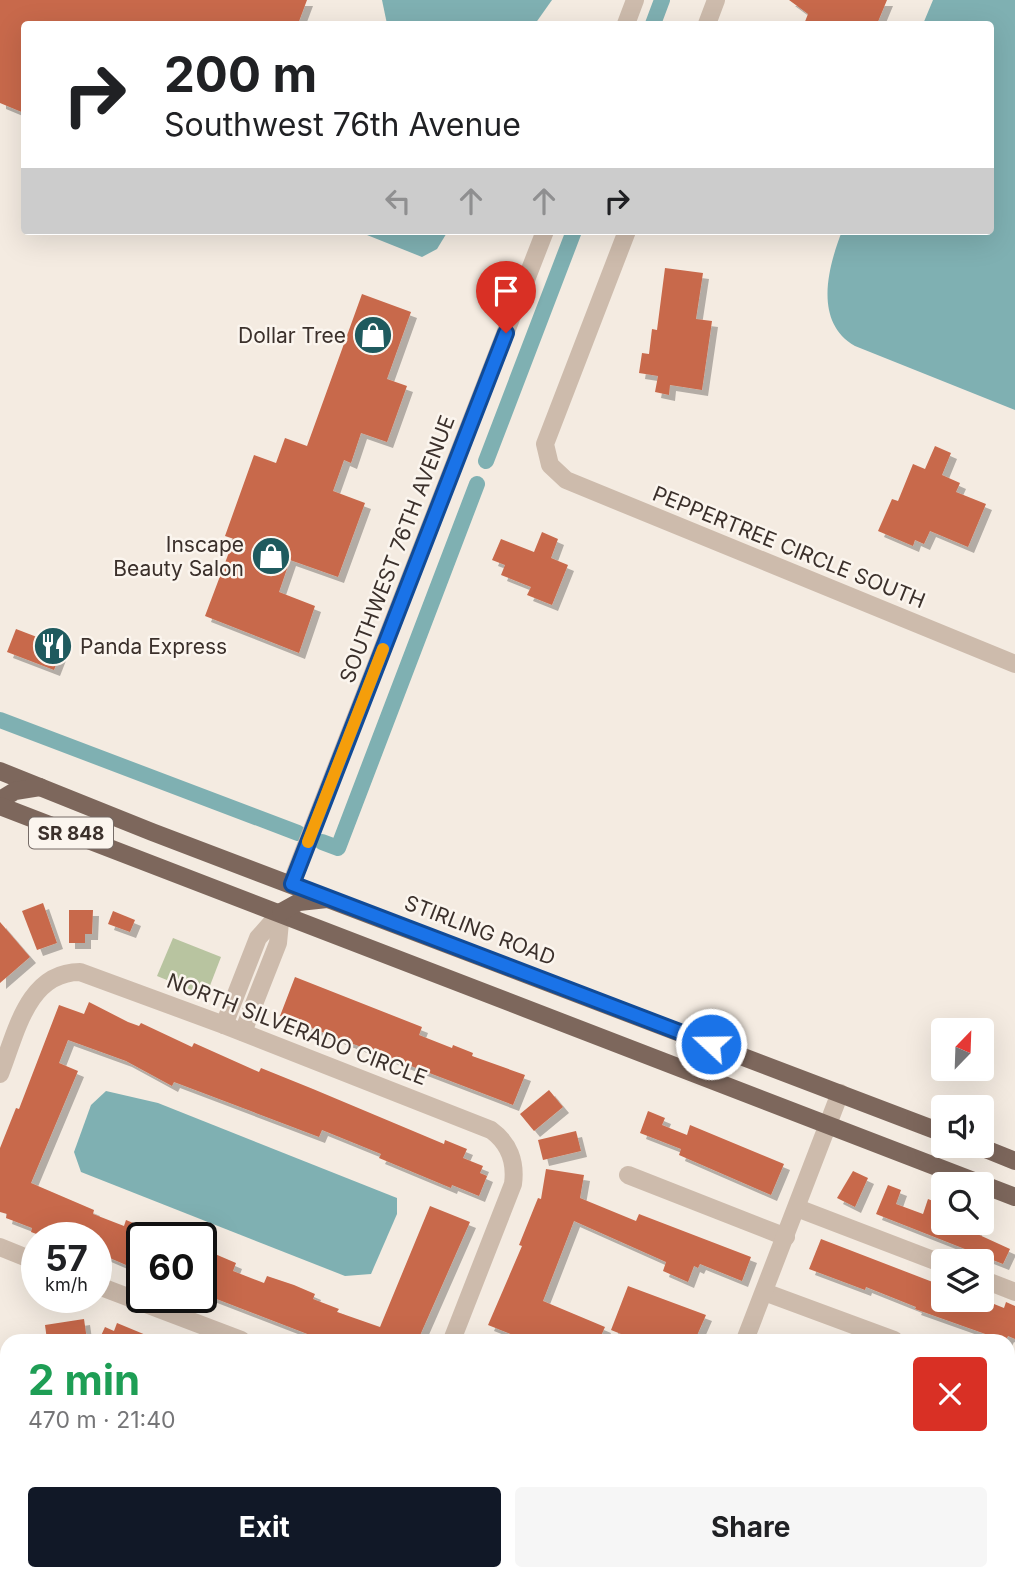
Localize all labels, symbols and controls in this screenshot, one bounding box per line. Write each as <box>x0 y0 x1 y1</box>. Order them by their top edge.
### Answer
text: 200 m <box>164 45 317 104</box>
icon: right <box>49 49 140 140</box>
text: Southwest 76th Avenue <box>164 105 521 144</box>
icon: left <box>379 182 417 220</box>
icon: ahead <box>452 182 490 220</box>
icon: ahead <box>525 182 563 220</box>
icon: right <box>598 182 636 220</box>
pin <box>476 261 536 333</box>
icon: arrive <box>487 272 525 310</box>
shop icon: Dollar Tree <box>352 314 394 356</box>
place label: Dollar Tree <box>238 323 346 348</box>
street label: SOUTHWEST 76TH AVENUE <box>334 412 460 686</box>
street label: PEPPERTREE CIRCLE SOUTH <box>649 481 929 613</box>
place label: Inscape Beauty Salon <box>113 532 244 581</box>
shop icon: Inscape Beauty Salon <box>250 535 292 577</box>
restaurant icon: Panda Express <box>32 625 74 667</box>
place label: Panda Express <box>80 634 227 659</box>
road number: SR 848 <box>29 818 113 848</box>
street label: STIRLING ROAD <box>401 890 559 970</box>
street label: NORTH SILVERADO CIRCLE <box>163 968 431 1090</box>
position arrow <box>674 1007 748 1081</box>
north arrow <box>931 1018 994 1082</box>
map controls <box>931 1018 994 1312</box>
button: sound <box>931 1095 994 1158</box>
button: search <box>931 1172 994 1235</box>
speed limit sign: 60 <box>126 1222 217 1313</box>
text: 57 <box>45 1237 88 1279</box>
button: layers <box>931 1249 994 1312</box>
text: km/h <box>45 1274 88 1295</box>
text: 2 min <box>28 1354 140 1405</box>
button: close <box>913 1357 987 1431</box>
text: 470 m · 21:40 <box>28 1406 176 1434</box>
button: Exit <box>28 1487 501 1567</box>
button: Share <box>515 1487 987 1567</box>

